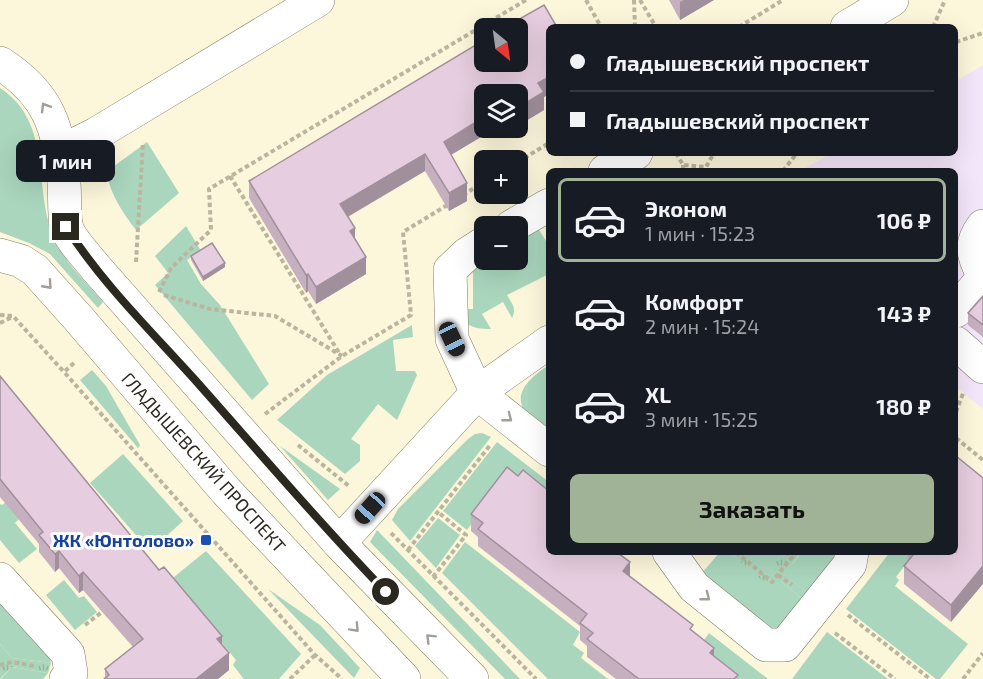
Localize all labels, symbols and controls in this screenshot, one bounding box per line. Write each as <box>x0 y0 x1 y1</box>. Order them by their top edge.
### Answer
north arrow <box>474 18 528 72</box>
map controls <box>474 18 528 270</box>
text: Гладышевский проспект <box>606 49 869 75</box>
button: layers <box>474 84 528 138</box>
one-way arrow <box>41 103 52 113</box>
text: Гладышевский проспект <box>606 107 869 133</box>
callout: 1 мин <box>16 140 116 182</box>
text: 1 мин <box>39 149 92 173</box>
button: + <box>474 150 528 204</box>
icon: car <box>573 193 627 247</box>
text: Эконом <box>645 195 727 221</box>
text: 106 ₽ <box>877 207 931 233</box>
route end <box>52 213 79 240</box>
button: − <box>474 216 528 270</box>
text: 1 мин · 15:23 <box>645 221 755 245</box>
one-way arrow <box>41 278 52 289</box>
icon: car <box>573 286 627 340</box>
text: Комфорт <box>645 288 743 314</box>
text: 143 ₽ <box>877 300 931 326</box>
text: 2 мин · 15:24 <box>645 314 760 338</box>
car <box>436 319 468 359</box>
street label: ГЛАДЫШЕВСКИЙ ПРОСПЕКТ <box>117 367 291 557</box>
icon: car <box>573 379 627 433</box>
text: XL <box>645 381 671 407</box>
text: 180 ₽ <box>876 393 931 419</box>
text: 3 мин · 15:25 <box>645 407 758 431</box>
one-way arrow <box>501 410 512 421</box>
button: Заказать <box>570 474 934 543</box>
car <box>351 489 389 527</box>
place label: ЖК «Юнтолово» <box>53 529 194 551</box>
marker: ЖК «Юнтолово» <box>199 533 213 547</box>
route start <box>372 578 399 605</box>
one-way arrow <box>699 589 710 600</box>
one-way arrow <box>348 621 359 632</box>
one-way arrow <box>427 634 437 645</box>

